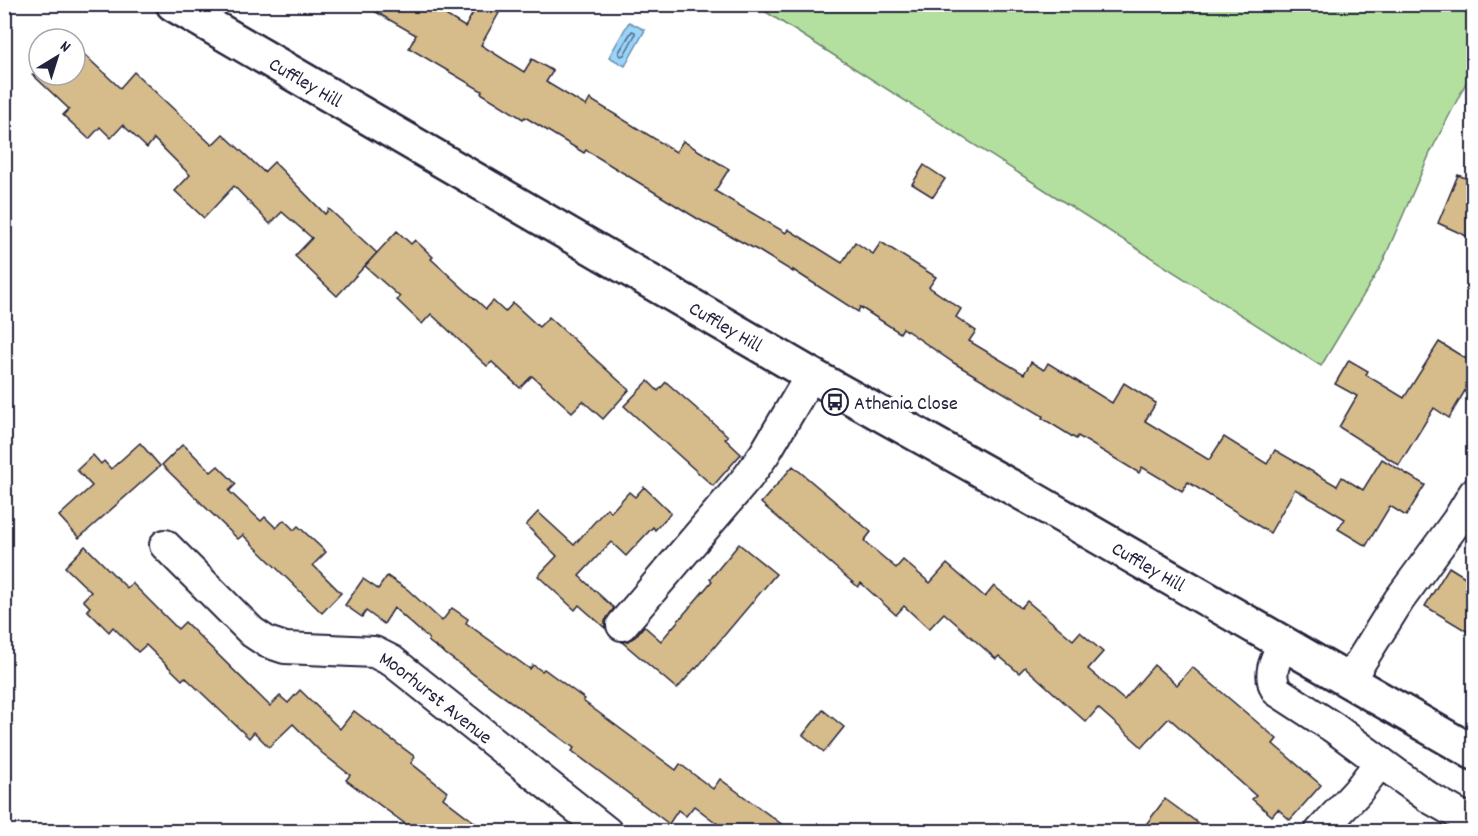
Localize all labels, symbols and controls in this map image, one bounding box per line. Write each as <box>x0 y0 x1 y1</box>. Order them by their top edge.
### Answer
north arrow <box>27 27 87 87</box>
text: N <box>55 36 75 59</box>
street label: Cuffley Hill <box>263 52 347 117</box>
street label: Cuffley Hill <box>683 296 767 361</box>
bus stop icon: Athenia Close <box>820 387 850 417</box>
place label: Athenia Close <box>854 391 958 419</box>
street label: Cuffley Hill <box>1105 536 1189 601</box>
street label: Moorhurst Avenue <box>374 646 497 752</box>

